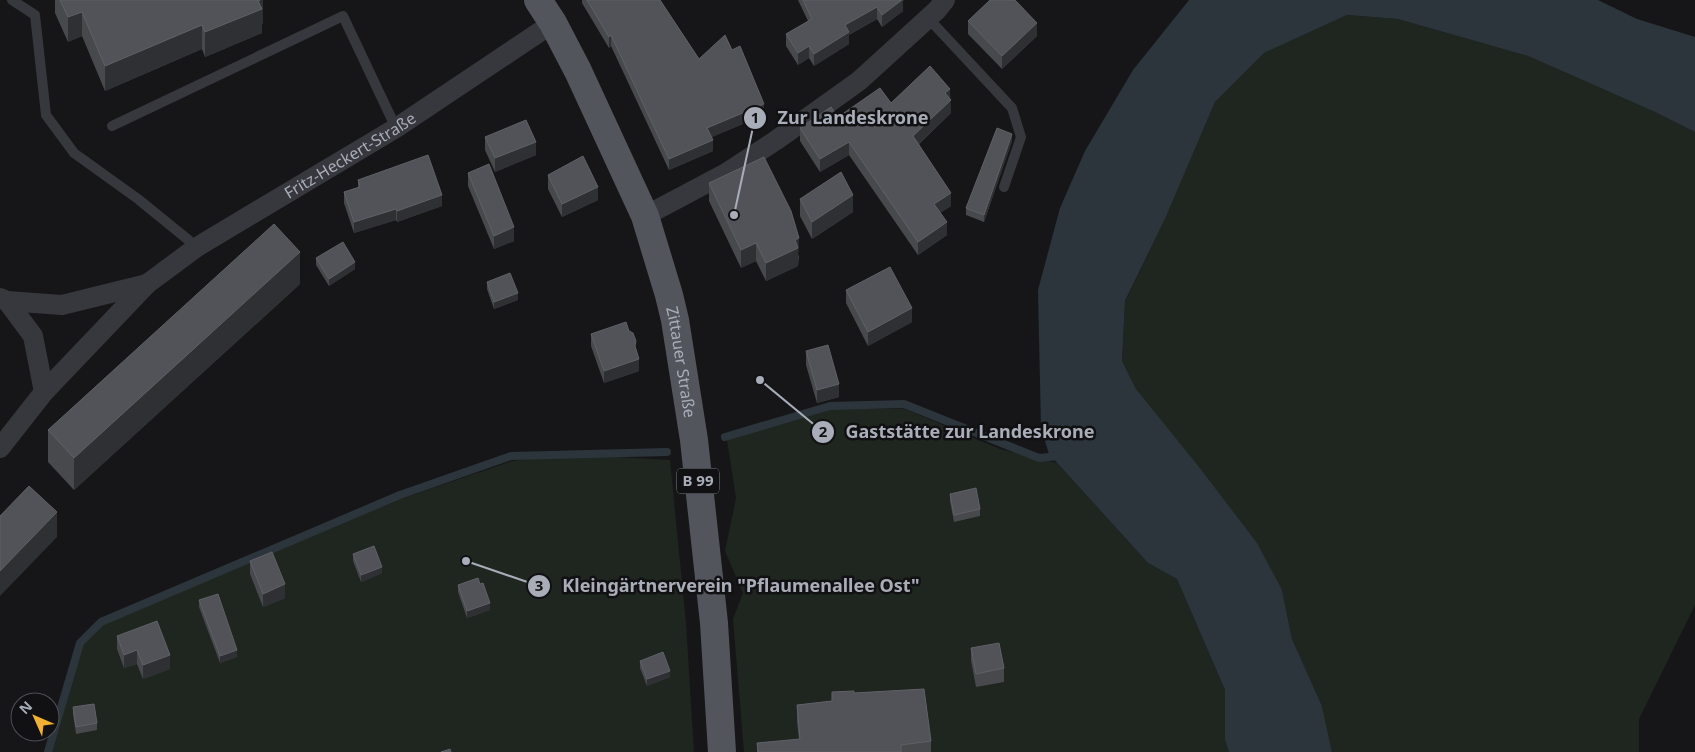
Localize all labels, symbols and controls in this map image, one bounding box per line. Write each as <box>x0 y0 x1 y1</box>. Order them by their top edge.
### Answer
callout: Zur Landeskrone <box>742 102 938 135</box>
text: Zur Landeskrone <box>777 105 929 129</box>
street label: Fritz-Heckert-Straße <box>280 107 420 203</box>
text: 1 <box>751 107 759 127</box>
street label: Zittauer Straße <box>661 304 701 419</box>
callout: Gaststätte zur Landeskrone <box>811 415 1105 448</box>
text: Gaststätte zur Landeskrone <box>846 419 1094 443</box>
text: 2 <box>819 421 828 441</box>
road number: B 99 <box>677 468 719 494</box>
callout: Kleingärtnerverein "Pflaumenallee Ost" <box>527 570 929 603</box>
text: Kleingärtnerverein "Pflaumenallee Ost" <box>562 573 920 597</box>
text: 3 <box>535 575 543 595</box>
north arrow <box>10 692 60 742</box>
text: N <box>15 697 36 718</box>

